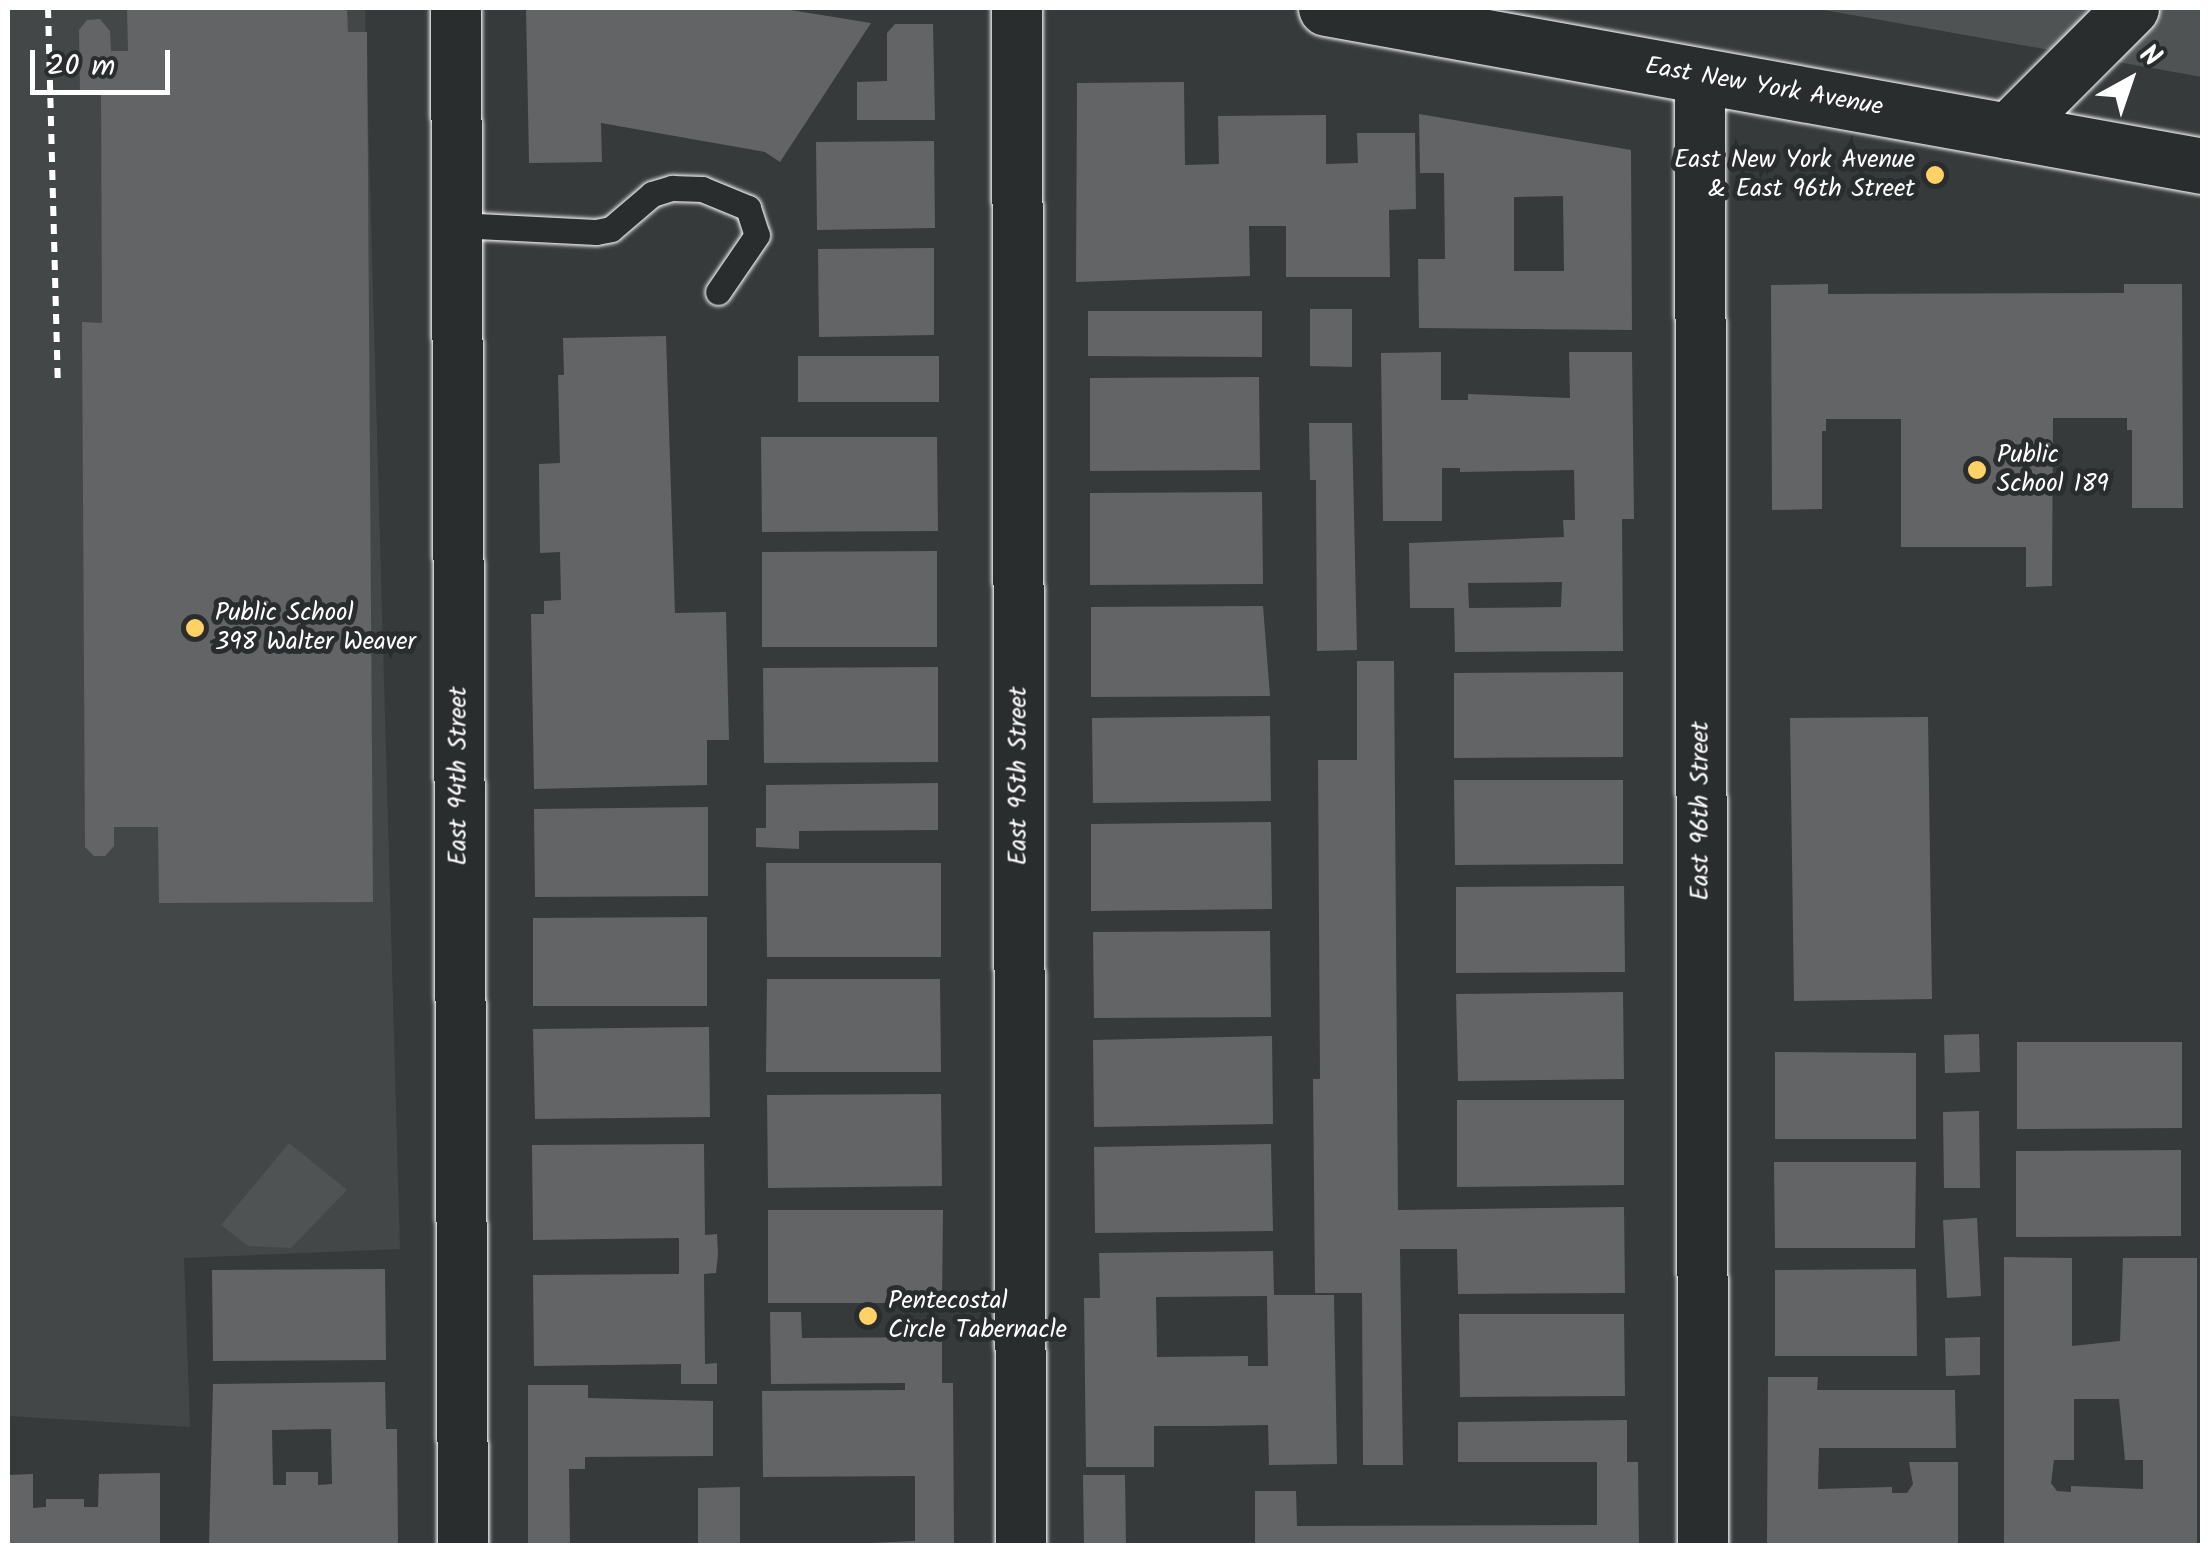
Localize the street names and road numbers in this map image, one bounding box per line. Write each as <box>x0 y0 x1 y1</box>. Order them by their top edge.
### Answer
street label: East New York Avenue <box>1643 51 1885 123</box>
street label: East 94th Street <box>444 686 474 866</box>
street label: East 95th Street <box>1004 687 1034 865</box>
street label: East 96th Street <box>1686 721 1716 901</box>

